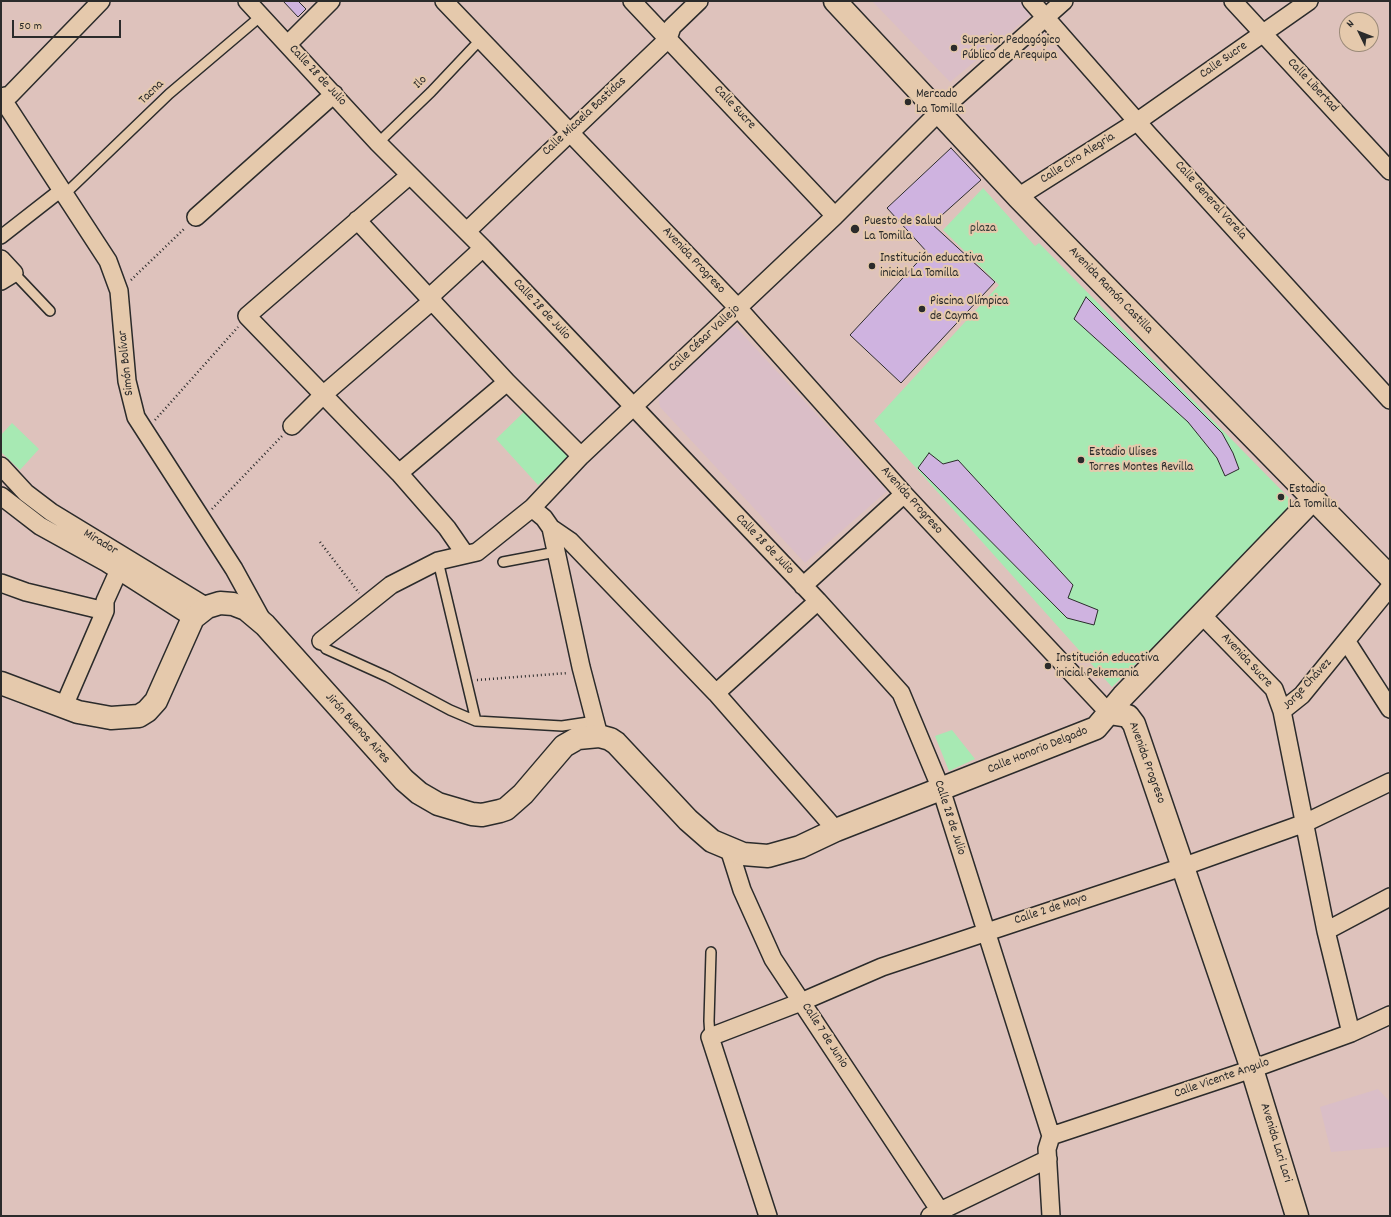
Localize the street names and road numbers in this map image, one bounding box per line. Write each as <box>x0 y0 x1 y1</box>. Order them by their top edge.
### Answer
street label: Calle Sucre <box>1197 39 1251 83</box>
street label: Calle 28 de Julio <box>285 42 349 110</box>
street label: Calle Libertad <box>1283 56 1341 116</box>
street label: Ilo <box>411 73 431 93</box>
street label: Calle Micaela Bastidas <box>540 74 630 160</box>
street label: Tacna <box>136 77 168 109</box>
street label: Calle Sucre <box>710 83 758 133</box>
street label: Calle Ciro Alegria <box>1038 130 1118 188</box>
street label: Calle General Varela <box>1171 158 1249 244</box>
street label: Avenida Progreso <box>658 224 728 298</box>
street label: Avenida Ramón Castilla <box>1064 244 1156 338</box>
street label: Calle 28 de Julio <box>509 276 573 344</box>
street label: Calle César Vallejo <box>666 302 744 376</box>
street label: Simón Bolívar <box>116 330 138 396</box>
street label: Avenida Progreso <box>876 464 946 538</box>
street label: Calle 28 de Julio <box>731 512 797 578</box>
street label: Mirador <box>80 527 120 559</box>
street label: Avenida Sucre <box>1217 630 1275 692</box>
street label: Jorge Chávez <box>1280 656 1336 714</box>
street label: Jirón Buenos Aires <box>321 690 393 768</box>
street label: Avenida Progreso <box>1124 720 1168 806</box>
street label: Calle Honorio Delgado <box>986 724 1090 778</box>
street label: Calle 28 de Julio <box>930 779 968 857</box>
street label: Calle 2 de Mayo <box>1013 891 1089 929</box>
street label: Calle 7 de Junio <box>797 1000 851 1072</box>
street label: Calle Vicente Angulo <box>1172 1055 1272 1103</box>
street label: Avenida Lari Lari <box>1256 1102 1294 1184</box>

